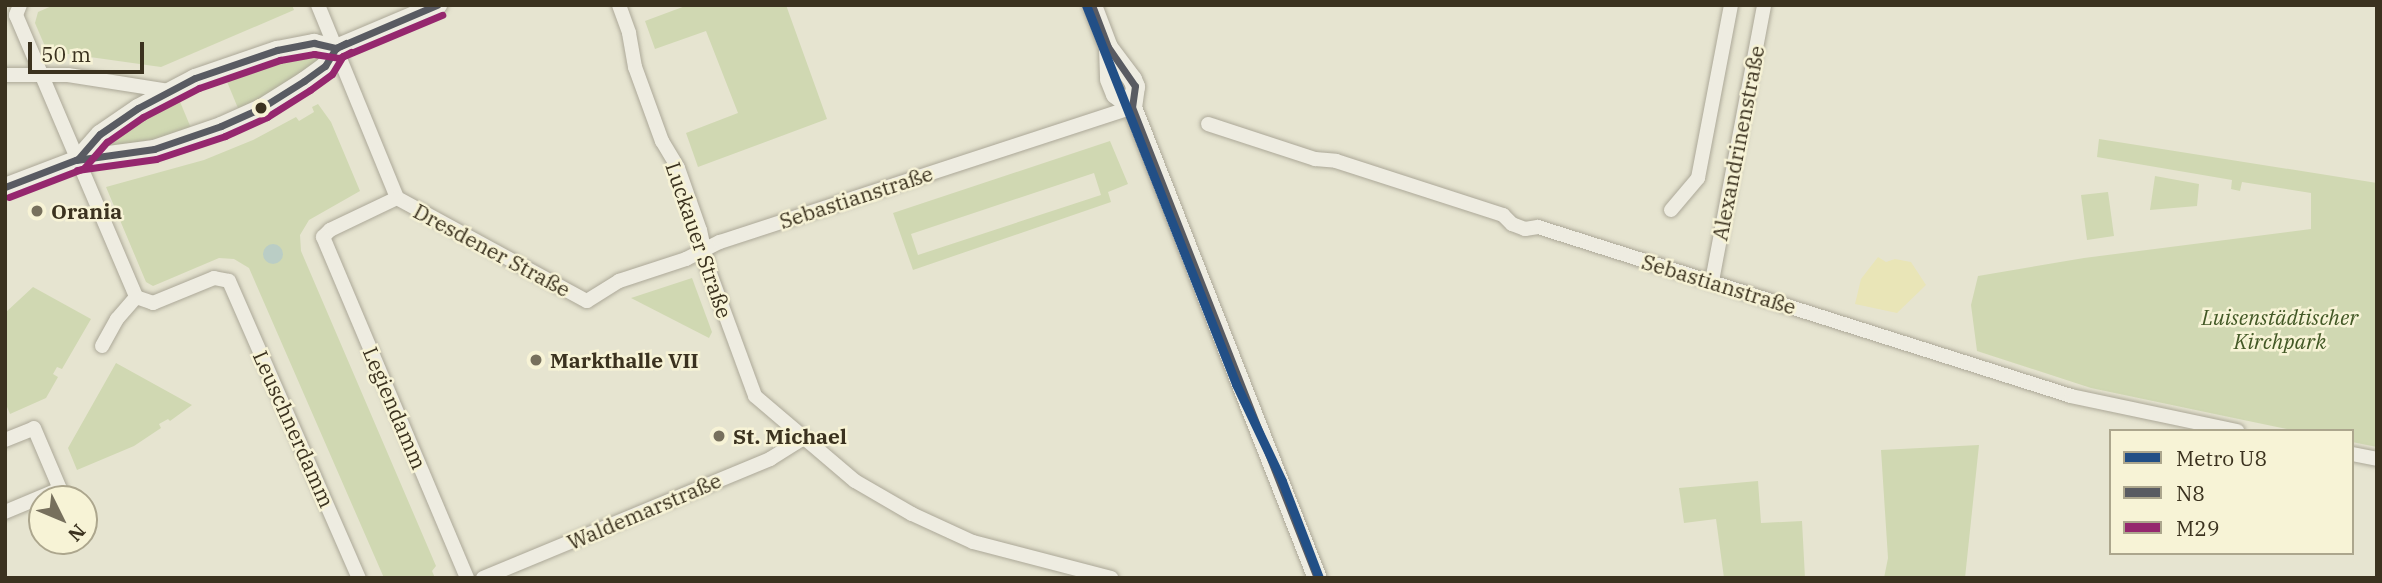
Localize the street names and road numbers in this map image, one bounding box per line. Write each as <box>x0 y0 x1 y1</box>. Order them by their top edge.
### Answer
street label: Alexandrinenstraße <box>1707 43 1769 243</box>
street label: Luckauer Straße <box>660 159 738 321</box>
street label: Sebastianstraße <box>776 160 936 234</box>
street label: Dresdener Straße <box>409 198 575 302</box>
street label: Sebastianstraße <box>1639 249 1799 319</box>
street label: Legiendamm <box>358 343 432 473</box>
street label: Leuschnerdamm <box>248 347 340 511</box>
street label: Waldemarstraße <box>563 467 725 555</box>

